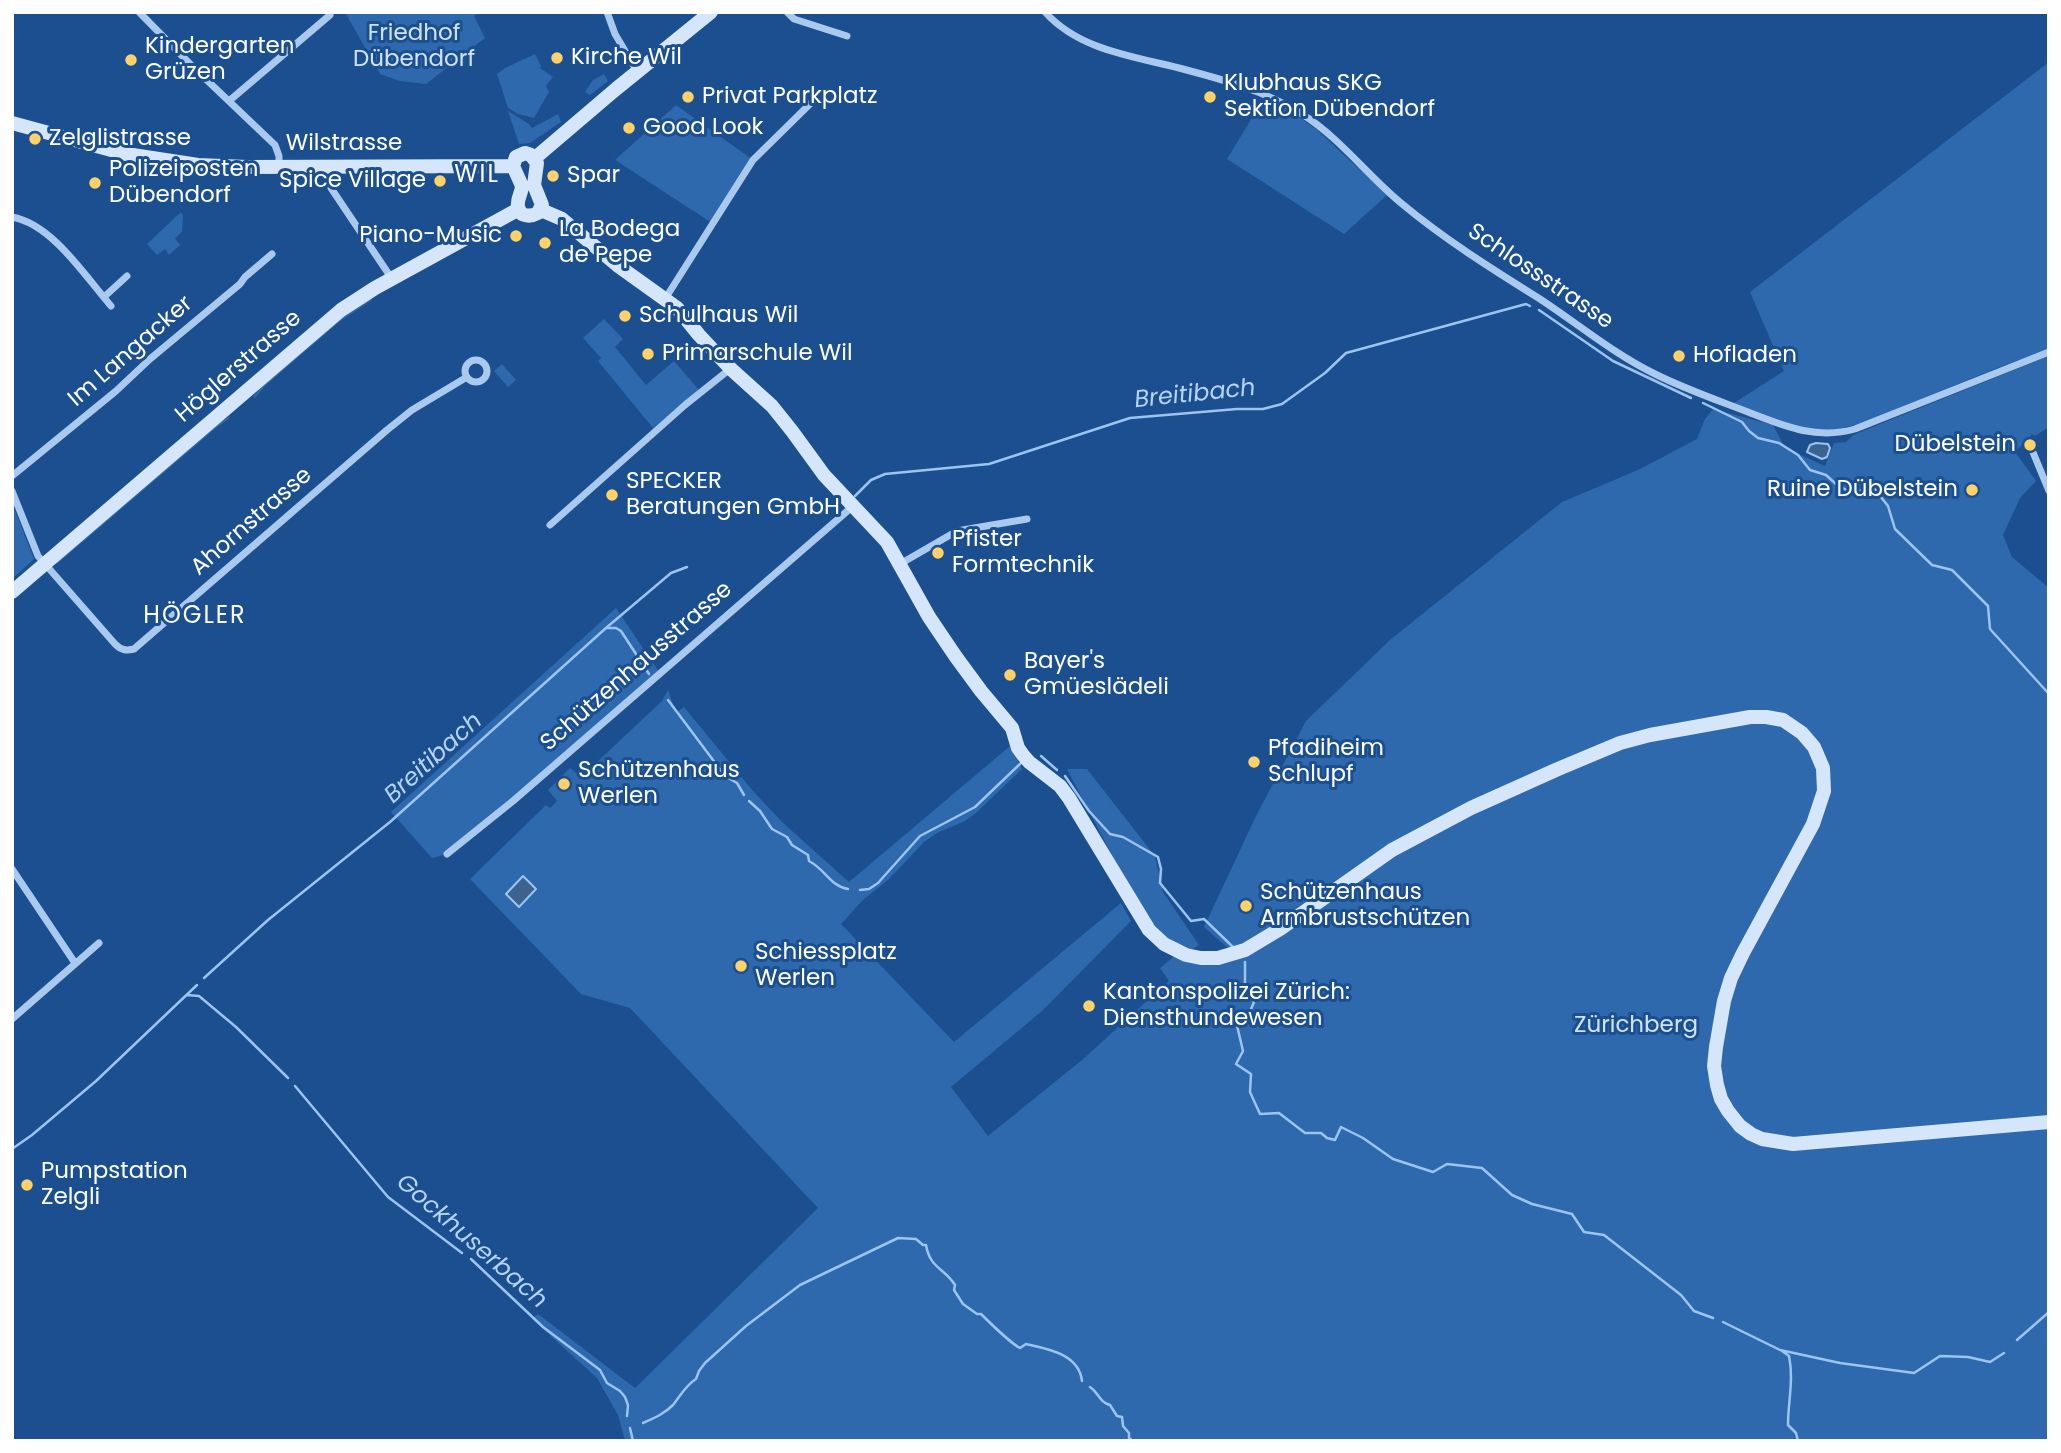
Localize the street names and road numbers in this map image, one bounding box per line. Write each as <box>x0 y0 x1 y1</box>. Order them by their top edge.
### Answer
street label: Wilstrasse <box>286 130 402 158</box>
street label: Schlossstrasse <box>1462 218 1618 336</box>
street label: Im Langacker <box>63 291 199 413</box>
street label: Höglerstrasse <box>171 305 307 429</box>
street label: Ahornstrasse <box>186 462 318 582</box>
street label: Schützenhausstrasse <box>536 576 738 758</box>

